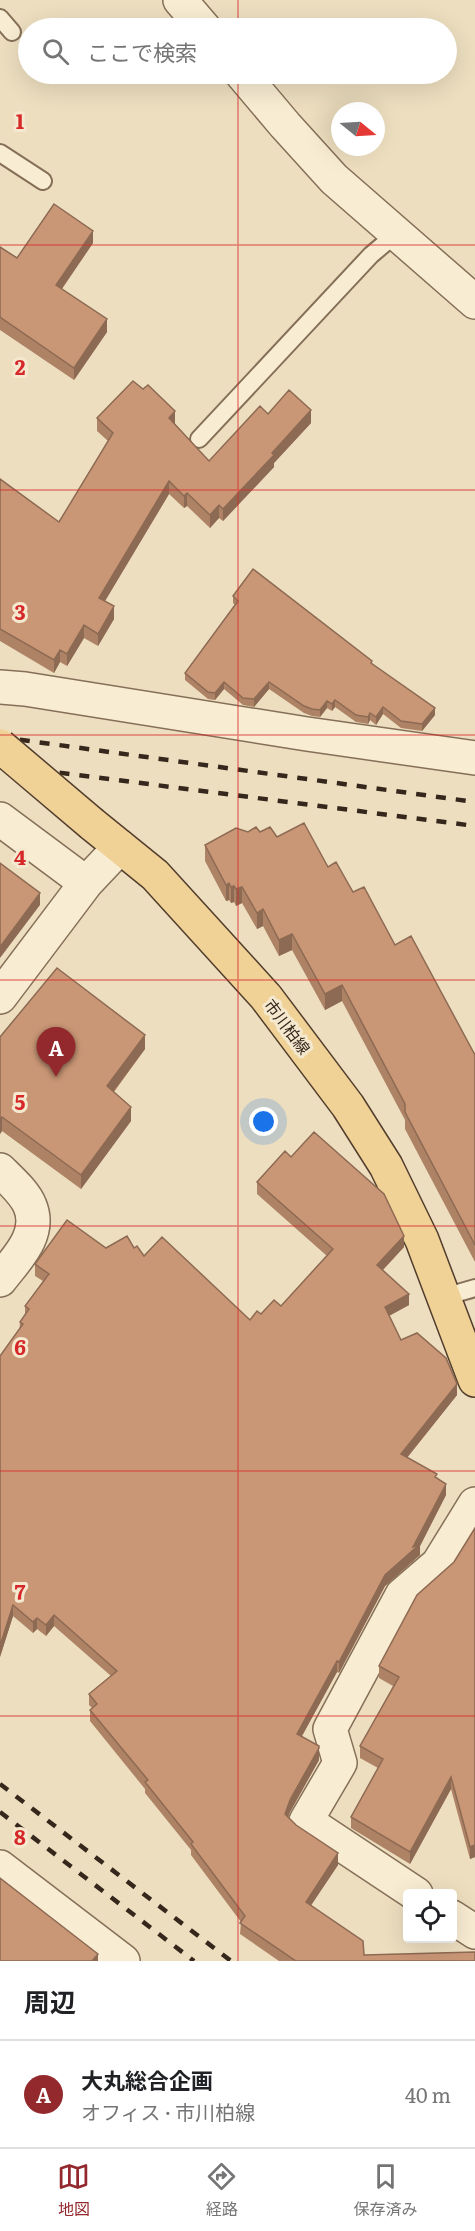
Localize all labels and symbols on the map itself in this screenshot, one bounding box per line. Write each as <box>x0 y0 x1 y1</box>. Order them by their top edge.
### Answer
north arrow <box>331 102 385 156</box>
text: 1 <box>16 105 24 135</box>
text: 2 <box>15 351 26 381</box>
text: 3 <box>14 596 26 626</box>
text: 4 <box>14 841 26 871</box>
street label: 市川柏線 <box>259 993 317 1059</box>
pin: A <box>36 1028 76 1077</box>
text: 5 <box>15 1086 26 1116</box>
your location <box>249 1107 278 1136</box>
text: 6 <box>14 1331 26 1361</box>
text: 7 <box>15 1576 26 1606</box>
text: 8 <box>14 1821 26 1851</box>

